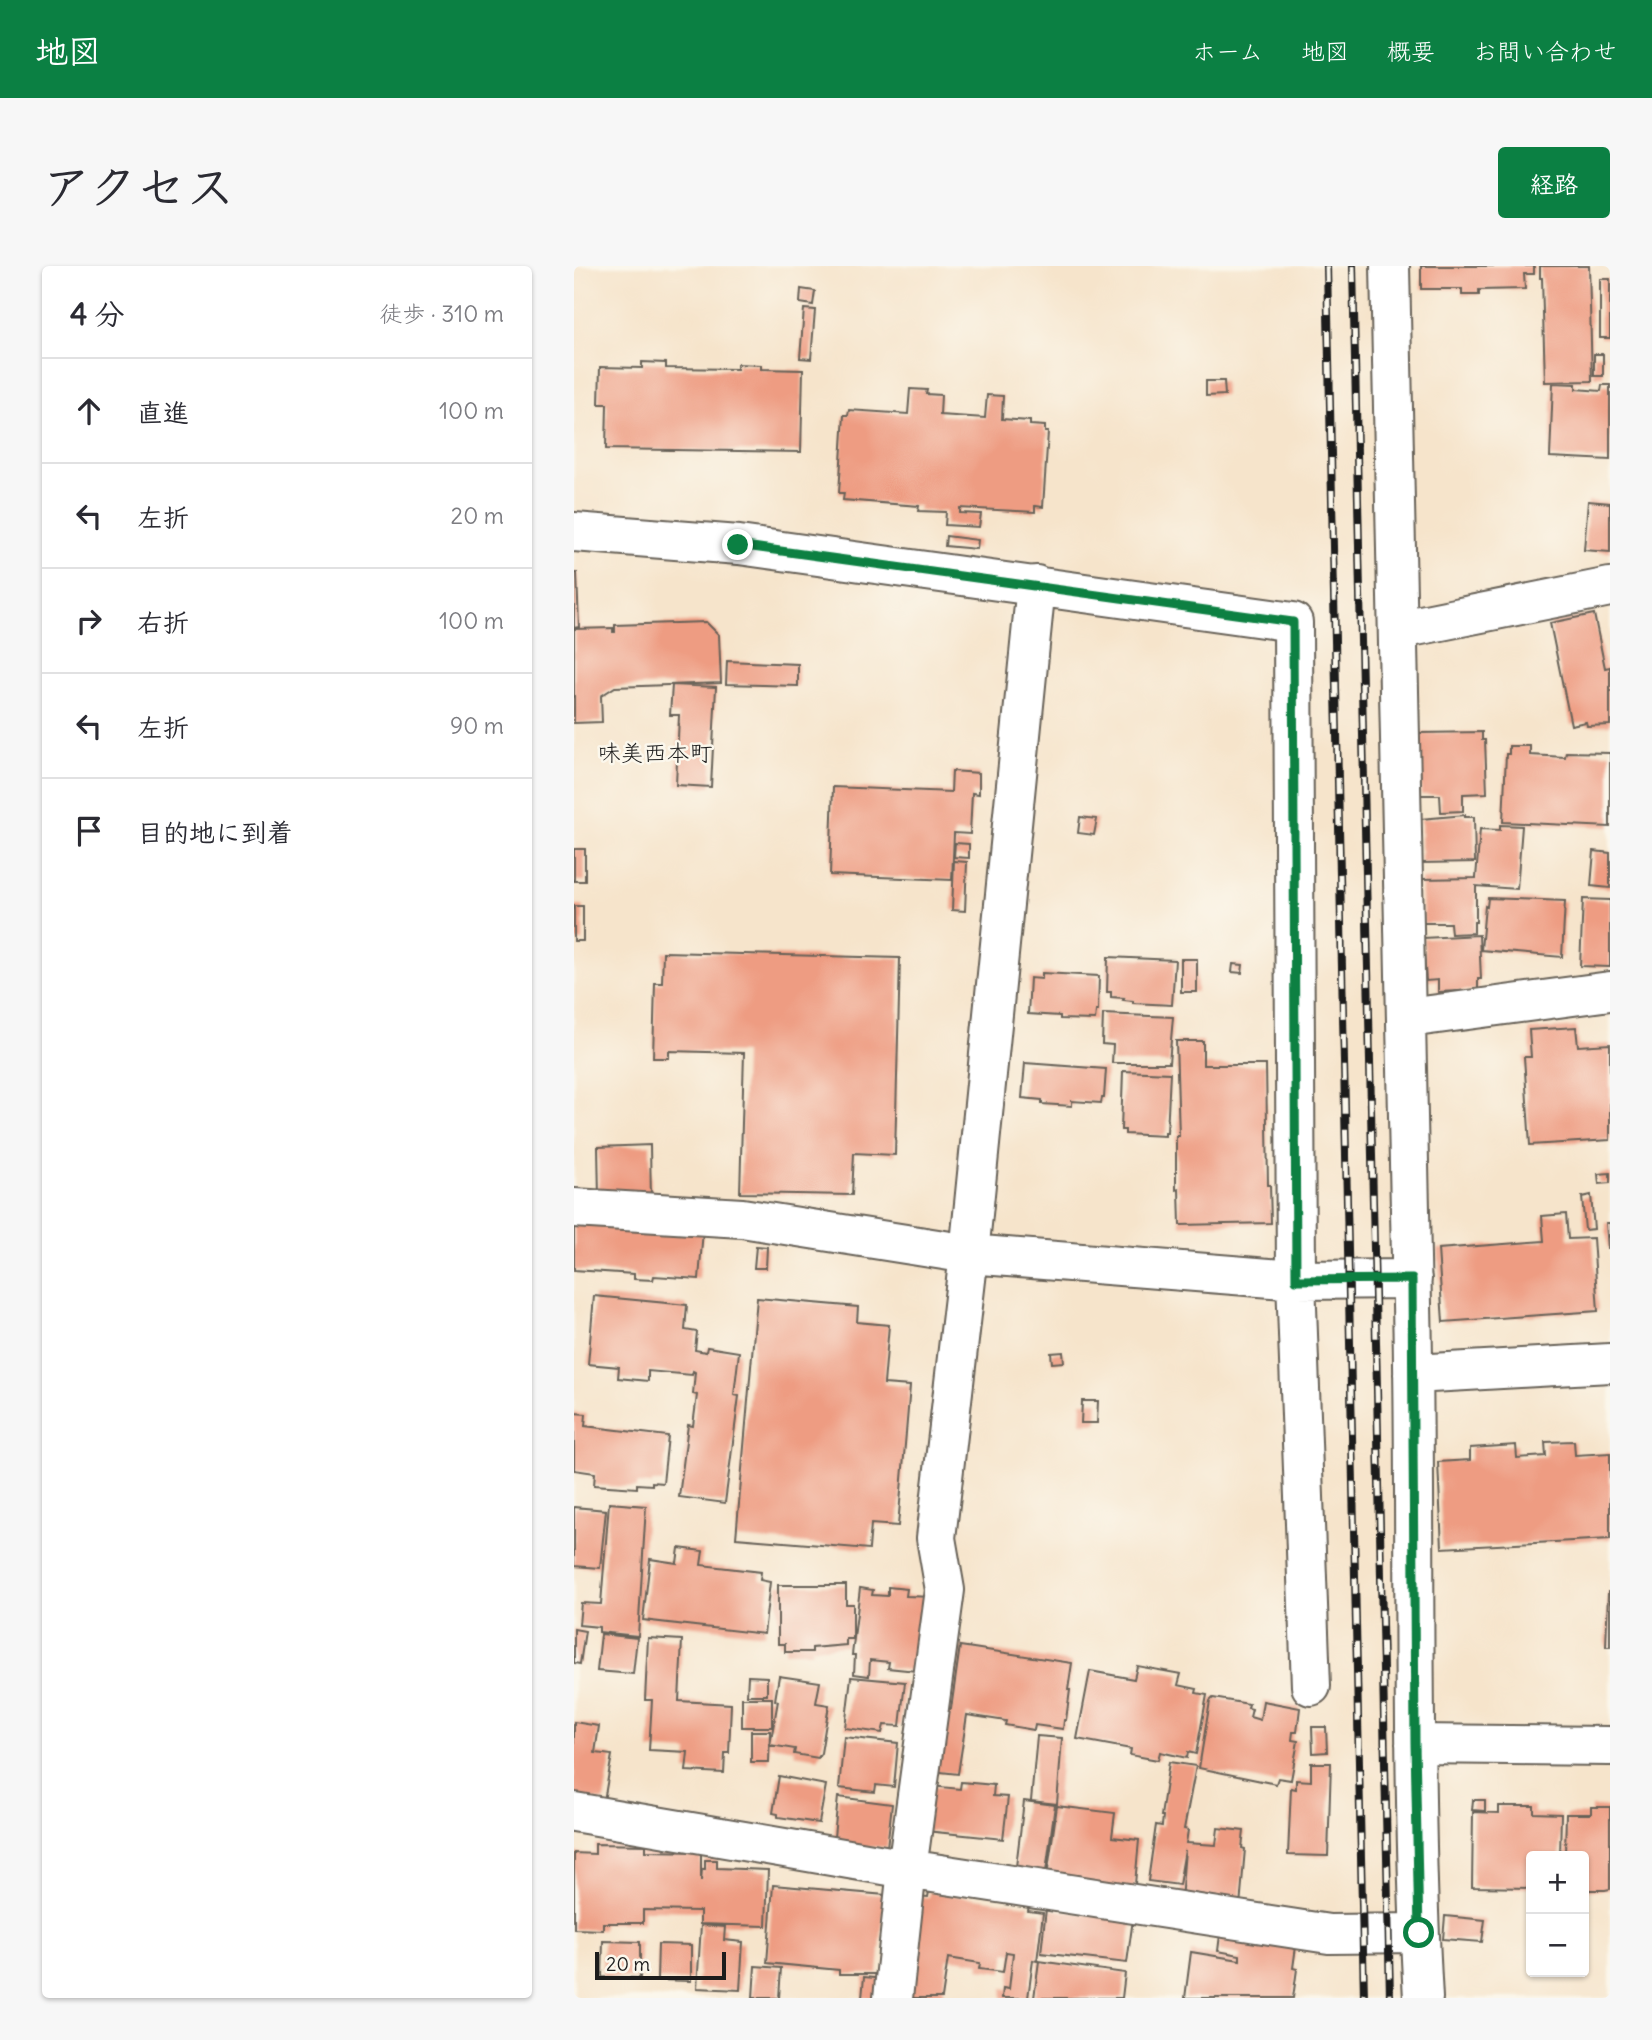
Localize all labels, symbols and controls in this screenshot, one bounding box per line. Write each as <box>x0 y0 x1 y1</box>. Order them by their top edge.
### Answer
text: 地図 <box>35 30 101 72</box>
text: ホーム <box>1192 36 1263 66</box>
text: 地図 <box>1301 36 1349 66</box>
text: 概要 <box>1387 36 1435 66</box>
text: お問い合わせ <box>1473 36 1617 66</box>
button: 経路 <box>1498 147 1610 218</box>
text: アクセス <box>42 156 235 217</box>
text: 4 分 <box>70 295 124 333</box>
text: 徒歩 · 310 m <box>379 299 504 328</box>
icon: ahead <box>70 392 108 430</box>
text: 直進 <box>137 396 189 429</box>
text: 100 m <box>439 396 504 425</box>
icon: left <box>70 497 108 535</box>
text: 左折 <box>137 501 189 534</box>
text: 20 m <box>451 501 504 530</box>
route end <box>722 529 753 560</box>
icon: right <box>70 602 108 640</box>
text: 右折 <box>137 606 189 639</box>
text: 100 m <box>439 606 504 635</box>
icon: left <box>70 707 108 745</box>
text: 左折 <box>137 711 189 744</box>
text: 90 m <box>450 711 504 740</box>
district label: 味美西本町 <box>598 738 713 767</box>
icon: arrive <box>70 812 108 850</box>
text: 目的地に到着 <box>137 816 293 849</box>
map controls <box>1526 1851 1589 1977</box>
button: + <box>1526 1851 1589 1914</box>
button: − <box>1526 1914 1589 1977</box>
route start <box>1403 1917 1434 1948</box>
scale bar <box>595 1949 726 1981</box>
text: 20 m <box>606 1952 650 1976</box>

